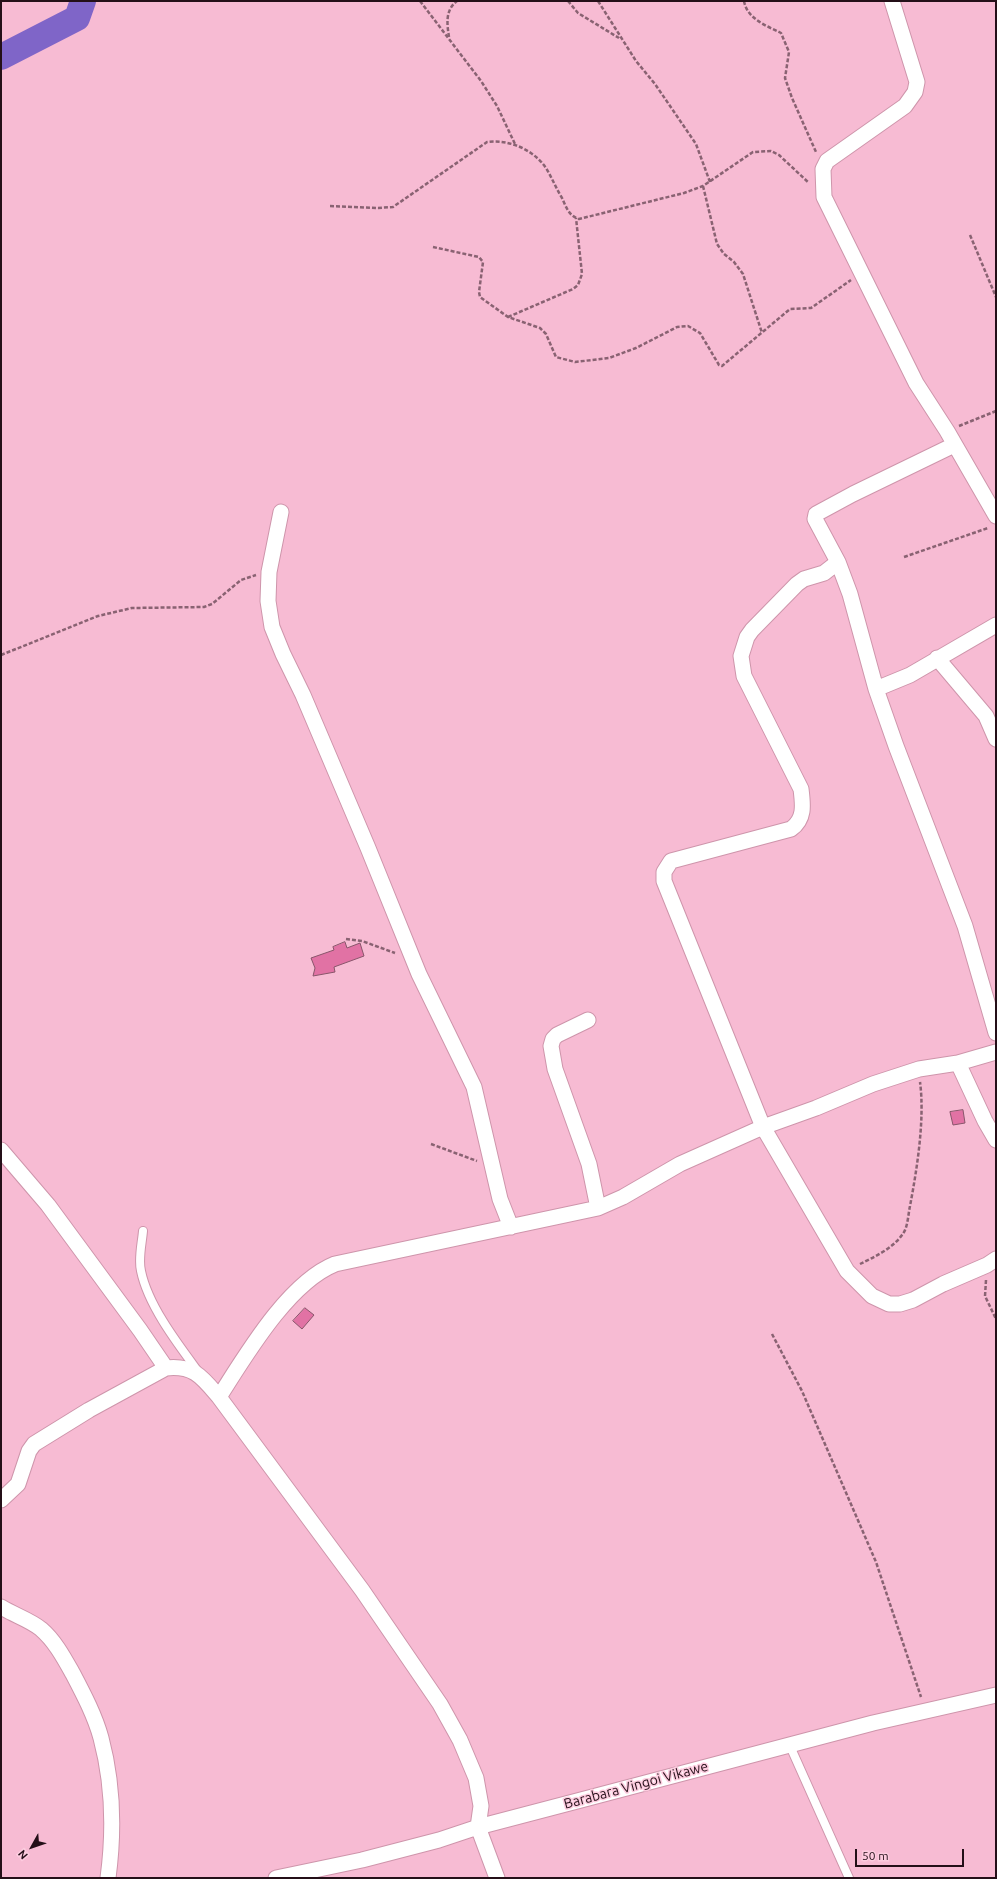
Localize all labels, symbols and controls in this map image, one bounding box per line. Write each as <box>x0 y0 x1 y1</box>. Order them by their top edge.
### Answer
street label: Barabara Vingoi Vikawe <box>562 1758 710 1812</box>
north arrow <box>12 1827 52 1867</box>
scale bar <box>857 1841 966 1867</box>
text: N <box>16 1848 30 1862</box>
text: 50 m <box>862 1849 889 1862</box>

